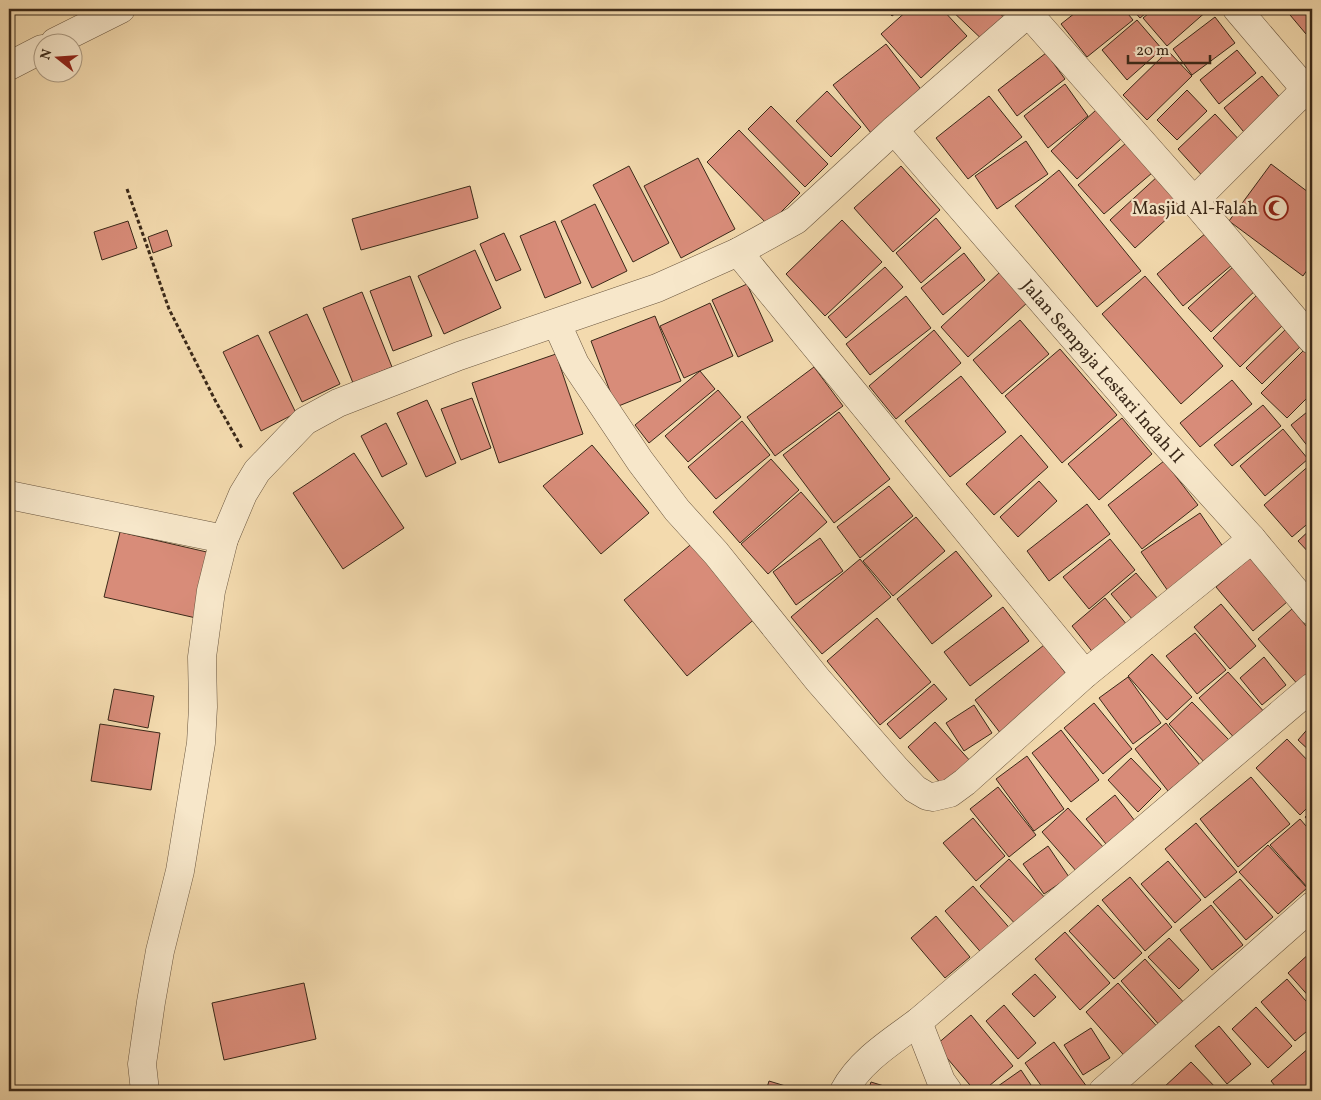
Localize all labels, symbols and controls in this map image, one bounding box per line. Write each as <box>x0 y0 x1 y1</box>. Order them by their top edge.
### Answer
north arrow <box>32 32 82 82</box>
scale bar <box>1128 32 1211 64</box>
text: 20 m <box>1136 41 1169 62</box>
text: N <box>36 47 58 62</box>
mosque icon: Masjid Al-Falah <box>1263 195 1289 221</box>
place label: Masjid Al-Falah <box>1132 197 1258 222</box>
street label: Jalan Sempaja Lestari Indah II <box>1015 275 1189 470</box>

